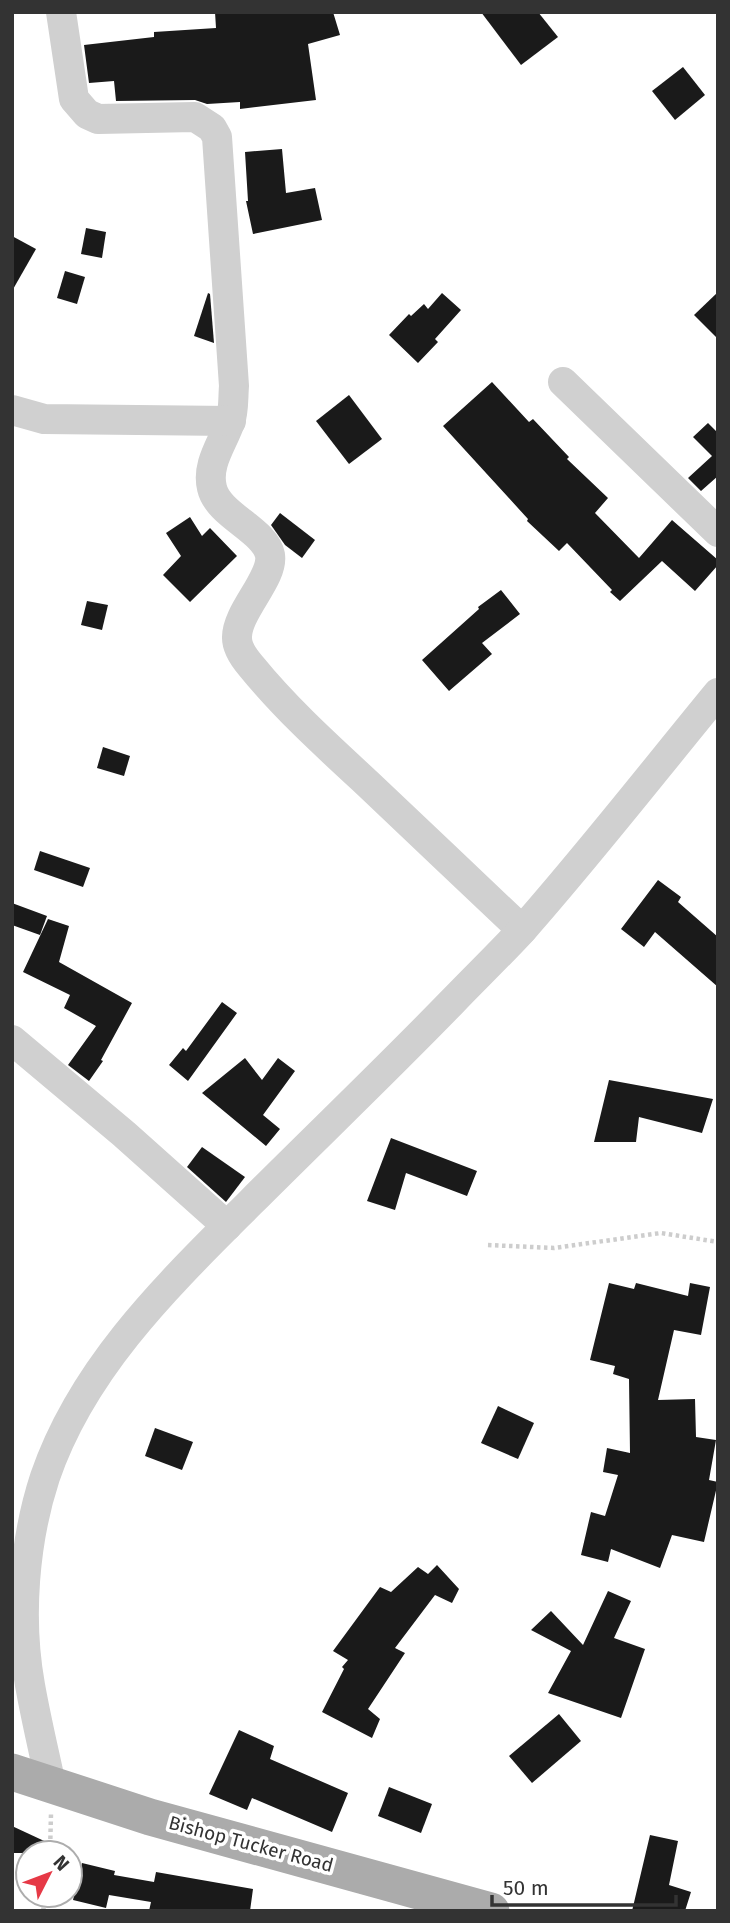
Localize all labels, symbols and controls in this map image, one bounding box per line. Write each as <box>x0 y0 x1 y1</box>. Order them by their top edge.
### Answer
street label: Bishop Tucker Road <box>166 1811 336 1877</box>
north arrow <box>14 1839 84 1909</box>
text: N <box>48 1851 74 1875</box>
scale bar <box>492 1864 676 1908</box>
text: 50 m <box>503 1875 549 1901</box>

